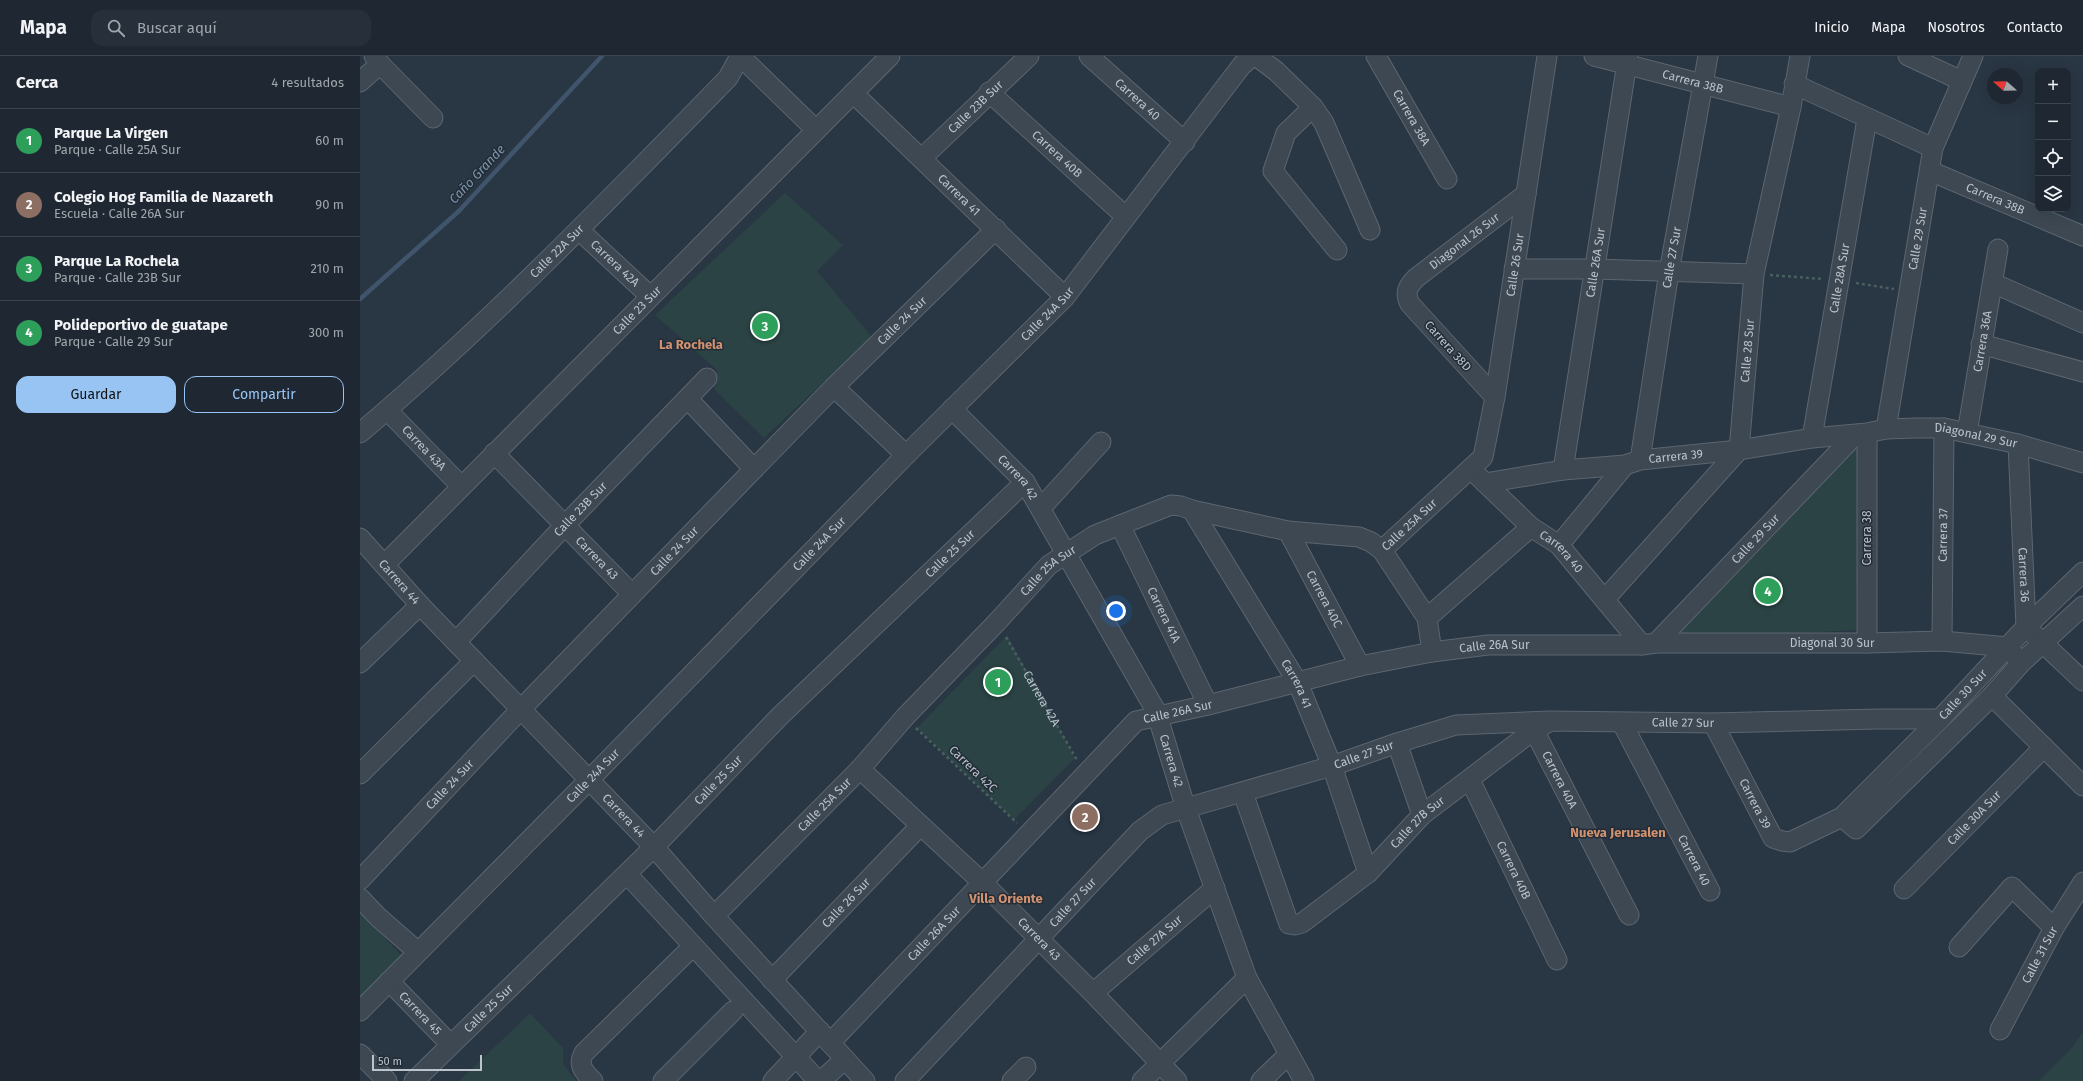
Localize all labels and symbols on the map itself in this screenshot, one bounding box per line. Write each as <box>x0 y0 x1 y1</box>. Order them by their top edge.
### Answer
street label: Carrera 38B <box>1661 67 1725 96</box>
north arrow <box>1987 68 2023 104</box>
street label: Carrera 40 <box>1112 76 1163 123</box>
street label: Calle 23B Sur <box>945 77 1006 136</box>
street label: Carrera 38A <box>1390 87 1433 148</box>
street label: Carrera 40B <box>1029 128 1085 180</box>
water label: Caño Grande <box>446 141 508 206</box>
street label: Carrera 41 <box>935 171 983 219</box>
street label: Carrera 38B <box>1964 180 2027 217</box>
street label: Calle 29 Sur <box>1906 206 1930 271</box>
street label: Diagonal 26 Sur <box>1426 210 1502 272</box>
street label: Calle 22A Sur <box>527 221 587 281</box>
street label: Calle 27 Sur <box>1660 225 1684 289</box>
street label: Calle 26A Sur <box>1583 226 1608 298</box>
street label: Calle 26 Sur <box>1503 232 1527 297</box>
street label: Carrera 42A <box>588 237 642 290</box>
street label: Calle 28A Sur <box>1827 242 1852 314</box>
street label: Calle 23 Sur <box>610 283 665 338</box>
street label: Calle 24A Sur <box>1018 284 1077 344</box>
street label: Calle 24 Sur <box>875 293 930 348</box>
street label: Carrera 36A <box>1970 310 1995 373</box>
pin: 3 <box>752 311 778 341</box>
street label: Carrera 38D <box>1422 318 1474 374</box>
street label: Calle 28 Sur <box>1738 318 1757 383</box>
district label: La Rochela <box>659 337 723 352</box>
street label: Diagonal 29 Sur <box>1935 421 2019 451</box>
street label: Carrea 43A <box>399 423 449 473</box>
street label: Carrera 39 <box>1648 447 1704 466</box>
street label: Carrera 42 <box>995 452 1041 502</box>
street label: Calle 23B Sur <box>551 479 610 539</box>
street label: Calle 25A Sur <box>1379 496 1440 554</box>
street label: Carrera 37 <box>1936 508 1950 562</box>
street label: Carrera 38 <box>1860 510 1874 566</box>
street label: Calle 29 Sur <box>1729 511 1783 567</box>
street label: Calle 24A Sur <box>790 514 849 574</box>
street label: Calle 24 Sur <box>647 523 702 579</box>
street label: Calle 25 Sur <box>922 527 978 581</box>
street label: Carrera 40 <box>1537 527 1586 576</box>
street label: Carrera 43 <box>573 534 621 583</box>
street label: Calle 25A Sur <box>1017 542 1079 599</box>
street label: Carrera 36 <box>2016 547 2032 603</box>
street label: Carrera 44 <box>376 557 423 608</box>
street label: Carrera 40C <box>1303 568 1345 630</box>
pin: 4 <box>1755 576 1781 606</box>
street label: Carrera 41A <box>1144 585 1184 645</box>
your location <box>1106 601 1126 621</box>
street label: Diagonal 30 Sur <box>1790 636 1875 650</box>
street label: Calle 26A Sur <box>1458 638 1530 656</box>
street label: Carrera 41 <box>1278 657 1315 710</box>
street label: Calle 30 Sur <box>1936 666 1990 723</box>
pin: 1 <box>985 667 1011 697</box>
street label: Carrera 42A <box>1020 668 1063 729</box>
street label: Calle 26A Sur <box>1142 697 1214 726</box>
street label: Calle 27 Sur <box>1652 715 1715 730</box>
street label: Carrera 42 <box>1157 732 1186 789</box>
street label: Calle 27 Sur <box>1332 738 1396 772</box>
street label: Carrera 42C <box>946 743 1000 795</box>
street label: Calle 24A Sur <box>563 746 623 806</box>
street label: Carrera 40A <box>1539 749 1580 811</box>
street label: Calle 25 Sur <box>691 752 745 808</box>
street label: Calle 24 Sur <box>423 757 477 812</box>
street label: Calle 25A Sur <box>795 775 855 834</box>
street label: Carrera 39 <box>1736 776 1774 831</box>
street label: Calle 30A Sur <box>1944 787 2004 848</box>
street label: Carrera 44 <box>599 791 648 841</box>
street label: Calle 27B Sur <box>1388 793 1448 851</box>
pin: 2 <box>1072 802 1098 832</box>
district label: Nueva Jerusalen <box>1570 825 1666 840</box>
street label: Carrera 40 <box>1675 832 1713 888</box>
street label: Carrera 40B <box>1494 839 1534 901</box>
street label: Calle 26 Sur <box>819 875 873 931</box>
street label: Calle 27 Sur <box>1046 875 1099 930</box>
district label: Villa Oriente <box>968 891 1043 906</box>
street label: Calle 26A Sur <box>905 903 964 964</box>
street label: Calle 27A Sur <box>1124 912 1185 968</box>
street label: Carrera 43 <box>1015 915 1063 963</box>
street label: Calle 31 Sur <box>2019 924 2061 986</box>
street label: Calle 25 Sur <box>461 981 516 1035</box>
street label: Carrera 45 <box>396 989 444 1038</box>
scale bar <box>372 1053 482 1072</box>

